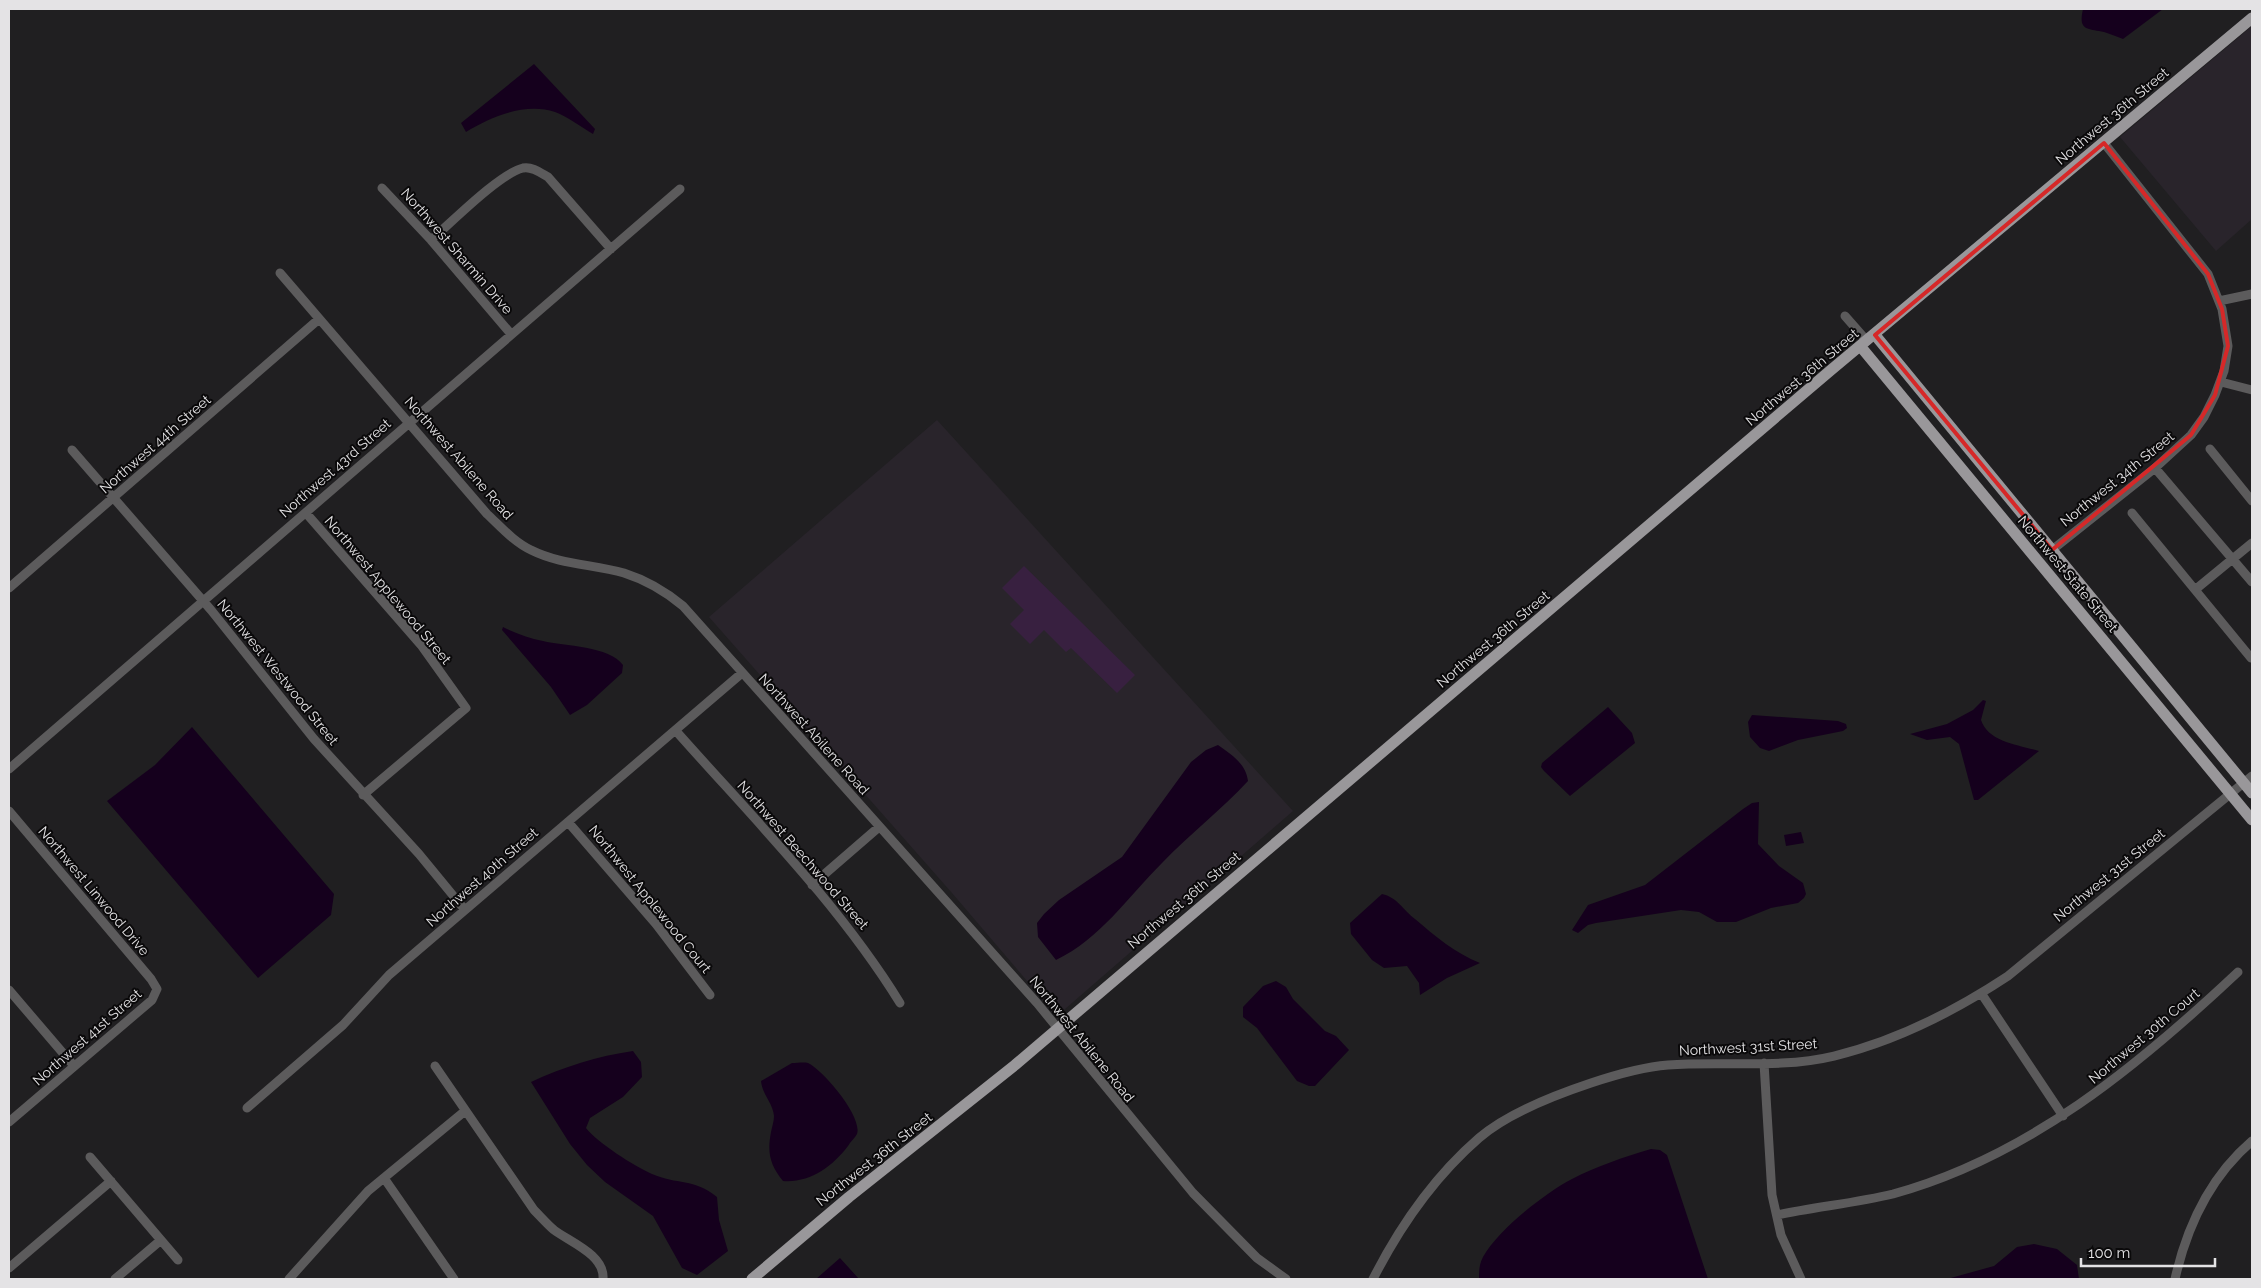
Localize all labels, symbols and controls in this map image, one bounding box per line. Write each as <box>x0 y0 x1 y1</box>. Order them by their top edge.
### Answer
street label: Northwest 36th Street <box>2052 64 2172 168</box>
street label: Northwest Sharmin Drive <box>398 185 516 317</box>
street label: Northwest 36th Street <box>1742 325 1862 429</box>
street label: Northwest 44th Street <box>96 391 214 496</box>
street label: Northwest Abilene Road <box>401 393 517 523</box>
street label: Northwest 43rd Street <box>276 415 394 521</box>
street label: Northwest 34th Street <box>2057 428 2177 530</box>
street label: Northwest Applewood Street <box>321 513 455 667</box>
street label: Northwest State Street <box>2015 513 2122 636</box>
street label: Northwest 36th Street <box>1433 587 1553 691</box>
street label: Northwest Westwood Street <box>214 596 342 748</box>
street label: Northwest Abilene Road <box>755 670 873 798</box>
street label: Northwest Beechwood Street <box>734 778 872 933</box>
street label: Northwest Applewood Court <box>586 822 715 976</box>
street label: Northwest Linwood Drive <box>35 823 153 959</box>
street label: Northwest 40th Street <box>423 824 541 930</box>
street label: Northwest 31st Street <box>2050 825 2168 925</box>
street label: Northwest 36th Street <box>1124 848 1244 952</box>
street label: Northwest Abilene Road <box>1026 973 1138 1105</box>
street label: Northwest 41st Street <box>29 985 145 1088</box>
street label: Northwest 30th Court <box>2085 985 2203 1087</box>
street label: Northwest 31st Street <box>1679 1035 1818 1059</box>
street label: Northwest 36th Street <box>813 1109 935 1209</box>
scale bar <box>2081 1236 2215 1268</box>
text: 100 m <box>2088 1244 2130 1262</box>

